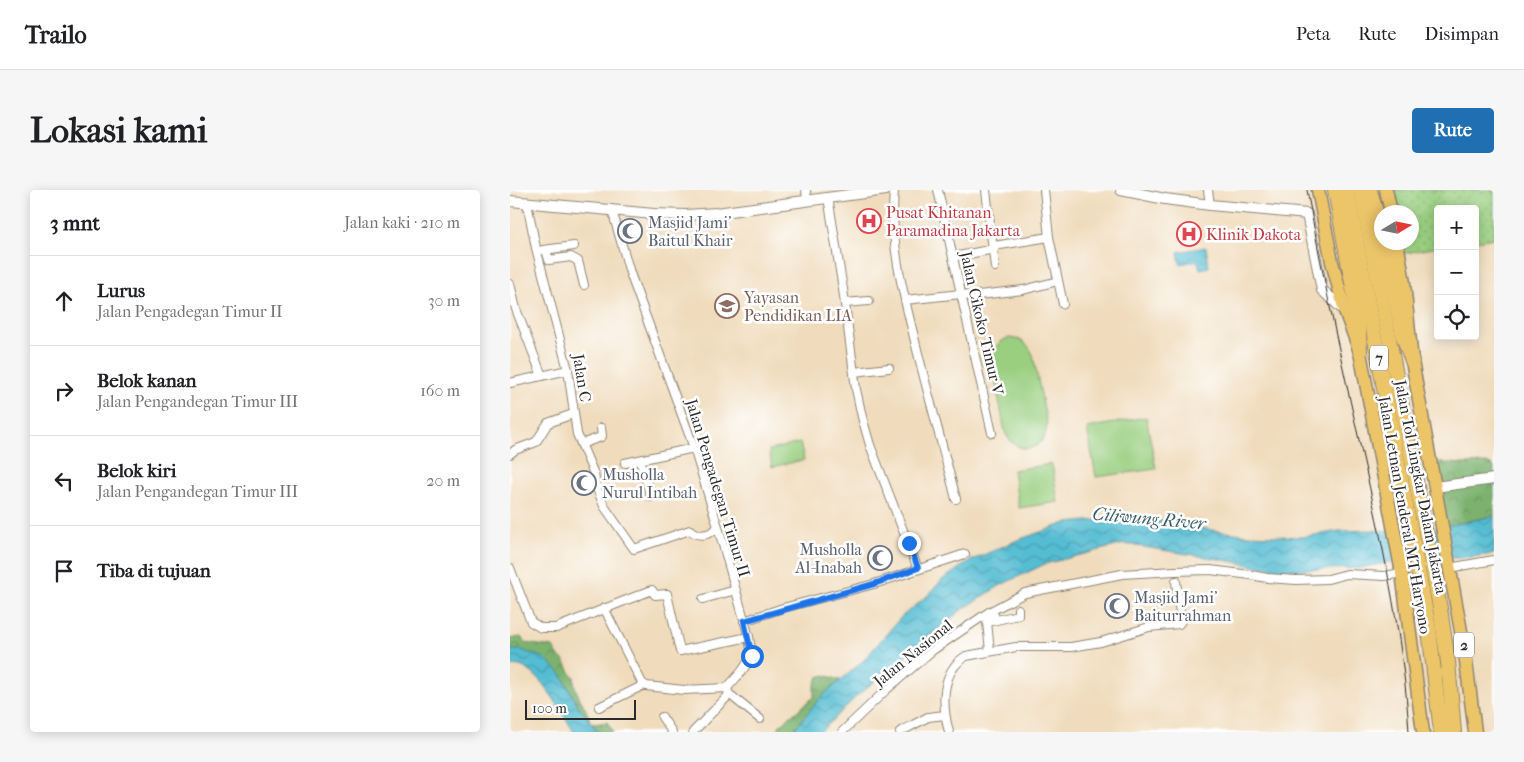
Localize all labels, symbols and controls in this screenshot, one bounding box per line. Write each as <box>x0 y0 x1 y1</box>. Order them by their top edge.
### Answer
text: Trailo <box>25 21 87 49</box>
text: Peta <box>1296 24 1330 45</box>
text: Rute <box>1358 24 1396 45</box>
text: Disimpan <box>1424 24 1499 45</box>
button: Rute <box>1412 108 1494 153</box>
text: Lokasi kami <box>30 110 207 151</box>
place label: Pusat Khitanan Paramadina Jakarta <box>886 203 1021 240</box>
north arrow <box>1374 205 1419 250</box>
map controls <box>1434 205 1479 340</box>
button: + <box>1434 205 1479 250</box>
hospital icon: Pusat Khitanan Paramadina Jakarta <box>856 208 882 234</box>
text: 3 mnt <box>50 211 100 235</box>
text: Jalan kaki · 210 m <box>344 213 460 232</box>
place label: Masjid Jami' Baitul Khair <box>648 213 733 250</box>
mosque icon: Masjid Jami' Baitul Khair <box>617 218 643 244</box>
hospital icon: Klinik Dakota <box>1176 221 1202 247</box>
place label: Klinik Dakota <box>1206 225 1302 244</box>
street label: Jalan Cikoko Timur V <box>956 247 1008 397</box>
button: − <box>1434 250 1479 295</box>
text: Lurus <box>97 280 145 302</box>
icon: ahead <box>50 287 78 315</box>
place label: Yayasan Pendidikan LIA <box>743 288 852 325</box>
text: 30 m <box>428 291 460 310</box>
school or university icon: Yayasan Pendidikan LIA <box>714 293 740 319</box>
button: locate <box>1434 295 1479 340</box>
text: Jalan Pengadegan Timur II <box>97 302 282 321</box>
road number: 7 <box>1370 346 1388 370</box>
street label: Jalan C <box>569 351 595 403</box>
text: Belok kanan <box>97 370 197 392</box>
street label: Jalan Tol Lingkar Dalam Jakarta <box>1391 376 1451 596</box>
icon: right <box>50 377 78 405</box>
text: 160 m <box>420 381 460 400</box>
text: Jalan Pengandegan Timur III <box>97 392 298 411</box>
street label: Jalan Letnan Jenderal MT Haryono <box>1374 393 1435 635</box>
street label: Jalan Pengadegan Timur II <box>681 395 754 579</box>
text: Belok kiri <box>97 460 176 482</box>
place label: Musholla Nurul Intibah <box>602 465 697 502</box>
icon: left <box>50 467 78 495</box>
mosque icon: Musholla Nurul Intibah <box>571 470 597 496</box>
text: 20 m <box>426 471 460 490</box>
text: Jalan Pengandegan Timur III <box>97 482 298 501</box>
water label: Ciliwung River <box>1092 504 1208 535</box>
route end <box>898 532 921 555</box>
place label: Musholla Al-Inabah <box>794 540 863 577</box>
mosque icon: Musholla Al-Inabah <box>867 545 893 571</box>
icon: arrive <box>50 557 78 585</box>
text: Tiba di tujuan <box>97 560 211 582</box>
place label: Masjid Jami' Baiturrahman <box>1134 588 1232 625</box>
mosque icon: Masjid Jami' Baiturrahman <box>1104 593 1130 619</box>
street label: Jalan Nasional <box>868 615 957 692</box>
road number: 2 <box>1454 632 1474 658</box>
route start <box>741 645 764 668</box>
scale bar <box>525 697 636 720</box>
text: 100 m <box>532 700 567 717</box>

